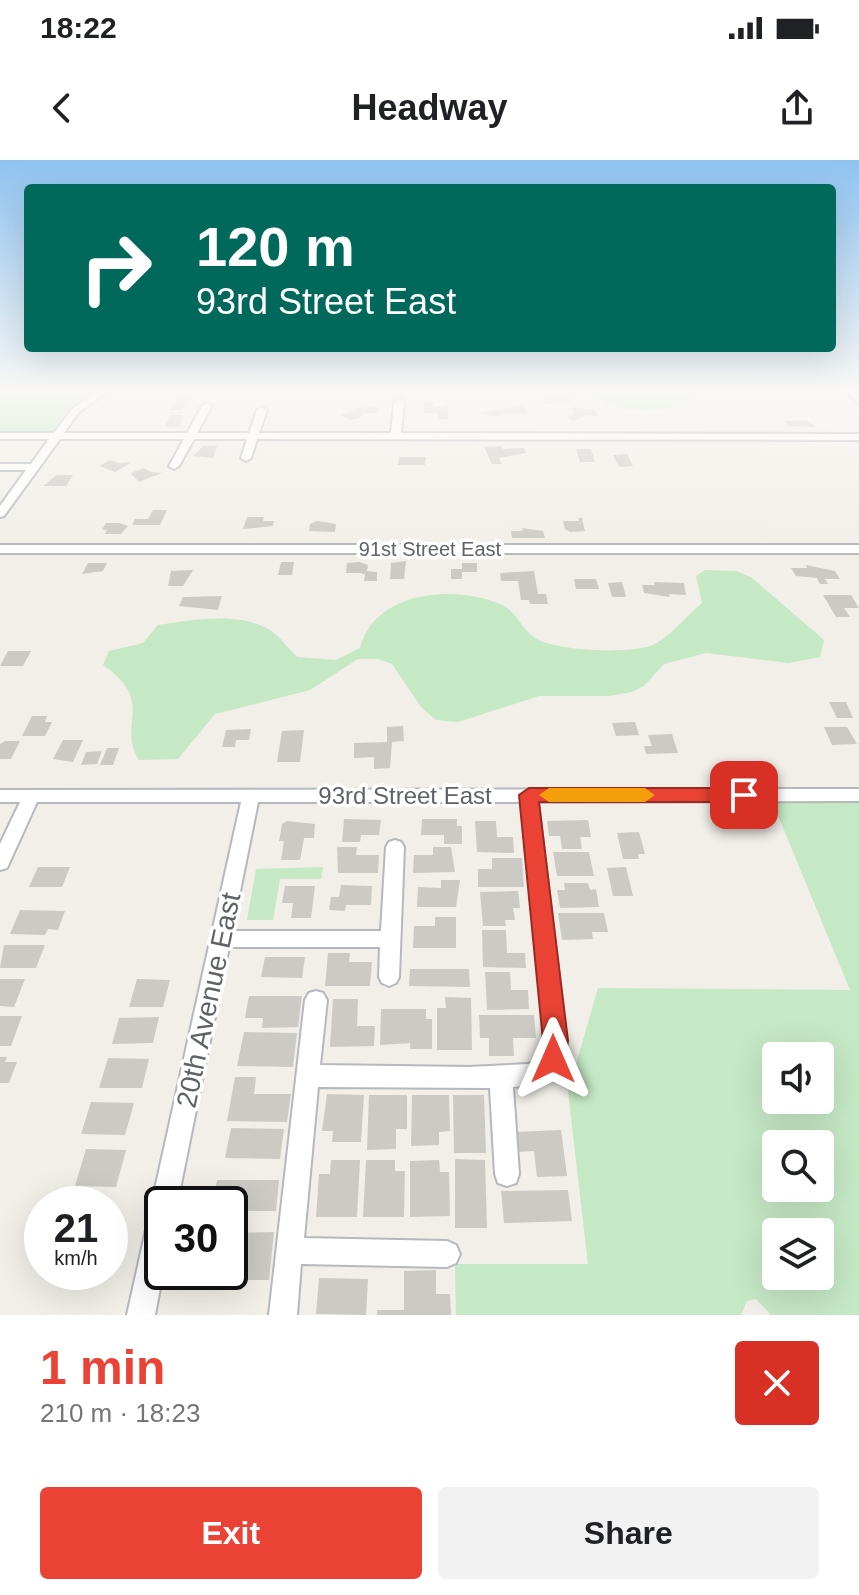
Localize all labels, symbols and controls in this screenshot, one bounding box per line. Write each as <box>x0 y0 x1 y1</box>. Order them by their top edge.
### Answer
text: 18:22 <box>40 11 117 44</box>
icon: back <box>40 86 84 130</box>
icon: share <box>775 86 819 130</box>
text: Headway <box>351 87 508 128</box>
text: 120 m <box>196 215 355 278</box>
icon: right <box>64 216 168 320</box>
text: 93rd Street East <box>196 281 456 322</box>
street label: 91st Street East <box>359 538 502 560</box>
pin <box>710 761 778 829</box>
icon: arrive <box>722 773 766 817</box>
street label: 93rd Street East <box>318 782 492 809</box>
street label: 20th Avenue East <box>171 890 246 1110</box>
position arrow <box>511 1017 595 1101</box>
map controls <box>762 1042 834 1290</box>
button: sound <box>762 1042 834 1114</box>
button: search <box>762 1130 834 1202</box>
speed limit sign: 30 <box>144 1186 248 1290</box>
text: 21 <box>54 1206 98 1250</box>
button: layers <box>762 1218 834 1290</box>
text: km/h <box>54 1247 98 1269</box>
text: 1 min <box>40 1341 165 1394</box>
button: close <box>735 1341 819 1425</box>
text: 210 m · 18:23 <box>40 1398 200 1428</box>
button: Exit <box>40 1487 422 1579</box>
button: Share <box>438 1487 819 1579</box>

